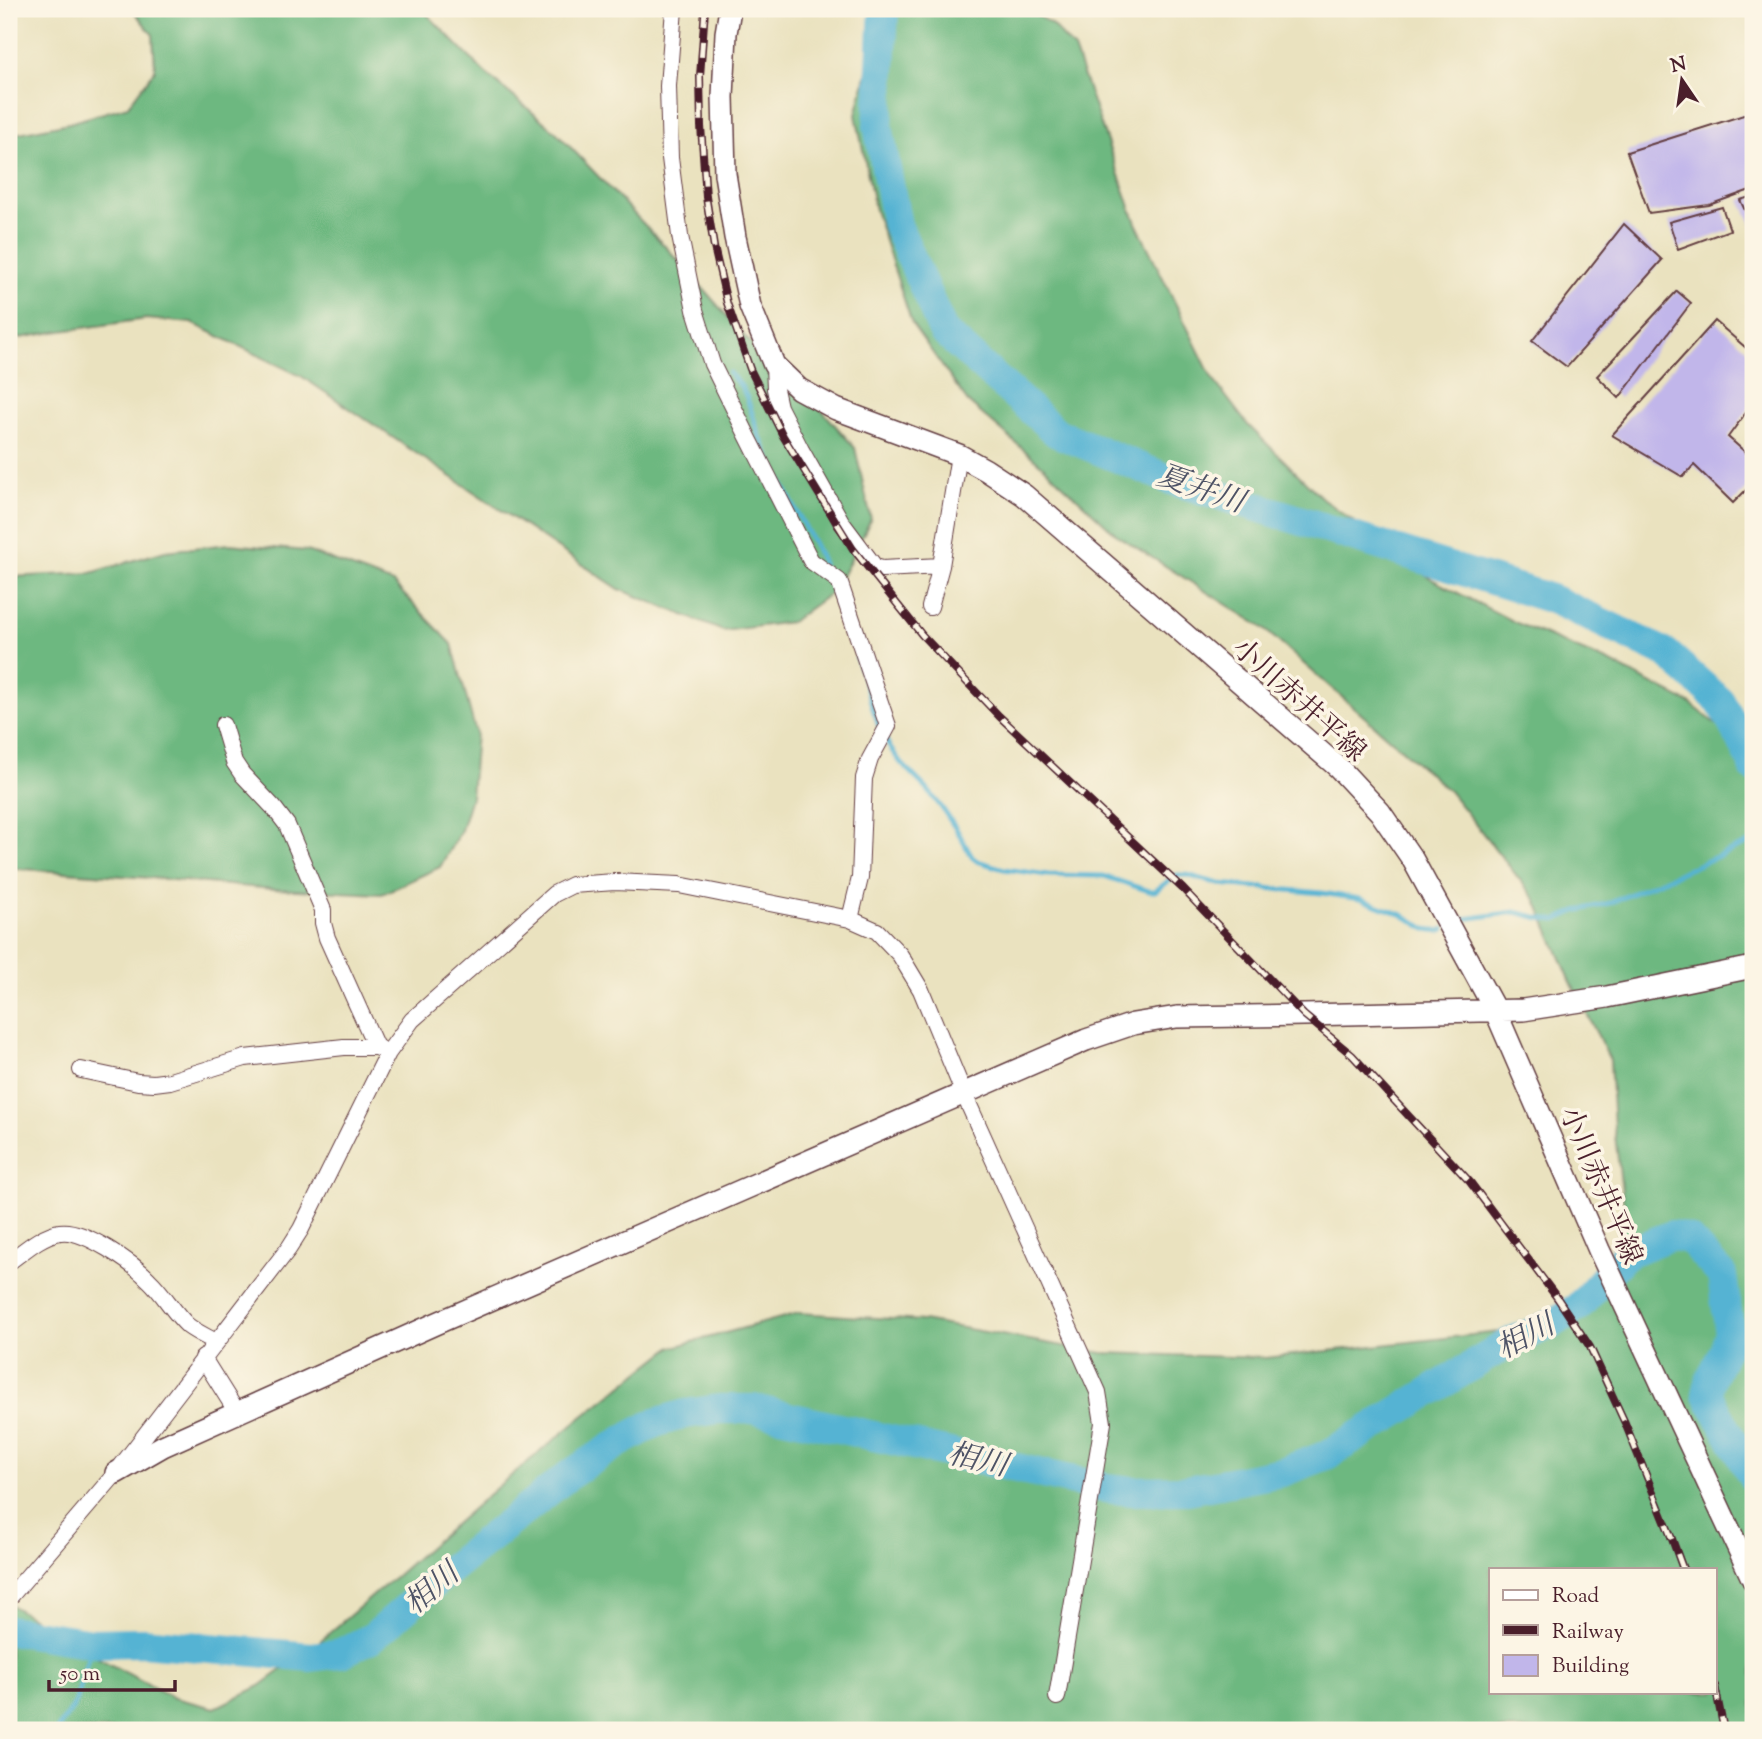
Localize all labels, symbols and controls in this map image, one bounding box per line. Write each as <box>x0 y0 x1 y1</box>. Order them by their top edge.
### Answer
north arrow <box>1646 46 1716 116</box>
text: N <box>1668 51 1689 81</box>
water label: 夏井川 <box>1151 455 1253 526</box>
street label: 小川赤井平線 <box>1222 630 1374 772</box>
street label: 小川赤井平線 <box>1548 1101 1650 1271</box>
water label: 相川 <box>1490 1304 1565 1371</box>
water label: 相川 <box>943 1434 1014 1490</box>
water label: 相川 <box>396 1552 472 1626</box>
legend <box>1489 1568 1716 1694</box>
text: Road <box>1552 1582 1599 1612</box>
text: Railway <box>1552 1618 1624 1648</box>
scale bar <box>49 1648 175 1692</box>
text: Building <box>1552 1652 1629 1682</box>
text: 50 m <box>59 1660 100 1690</box>

